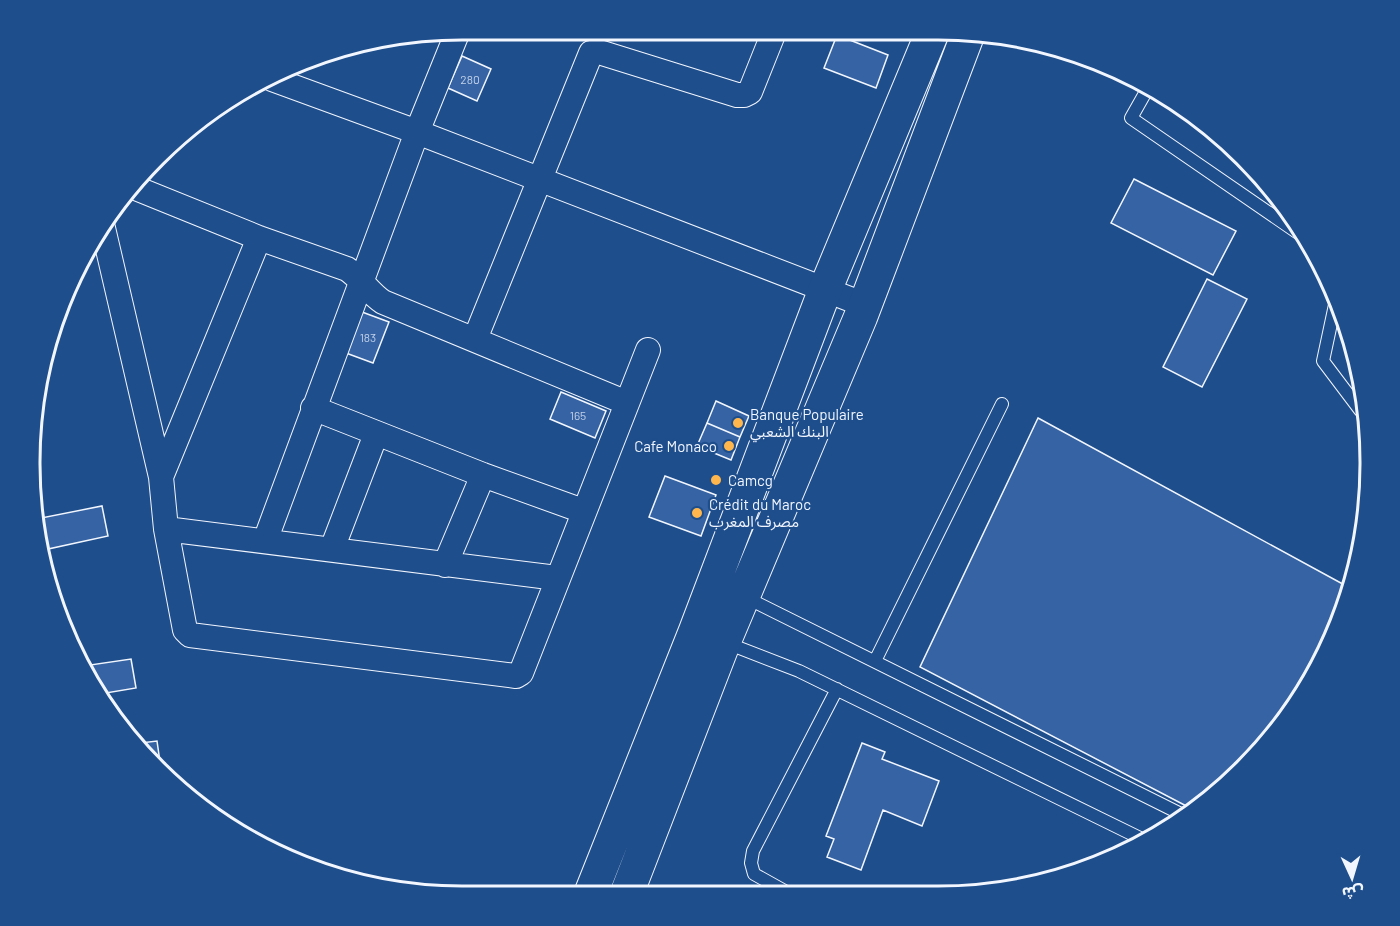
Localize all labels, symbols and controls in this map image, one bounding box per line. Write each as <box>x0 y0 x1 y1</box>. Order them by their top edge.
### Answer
house number: 280 <box>460 72 480 86</box>
house number: 183 <box>360 330 376 344</box>
place label: Banque Populaire البنك الشعبي <box>750 405 864 443</box>
house number: 165 <box>570 408 586 422</box>
marker: Banque Populaire البنك الشعبي <box>731 416 745 430</box>
place label: Cafe Monaco <box>634 437 717 455</box>
marker: Cafe Monaco <box>722 439 736 453</box>
place label: Camcg <box>728 471 773 489</box>
marker: Camcg <box>709 473 723 487</box>
place label: Crédit du Maroc مصرف المغرب <box>709 495 811 531</box>
marker: Crédit du Maroc مصرف المغرب <box>690 506 704 520</box>
north arrow <box>1322 848 1382 908</box>
text: ش <box>1341 882 1365 904</box>

